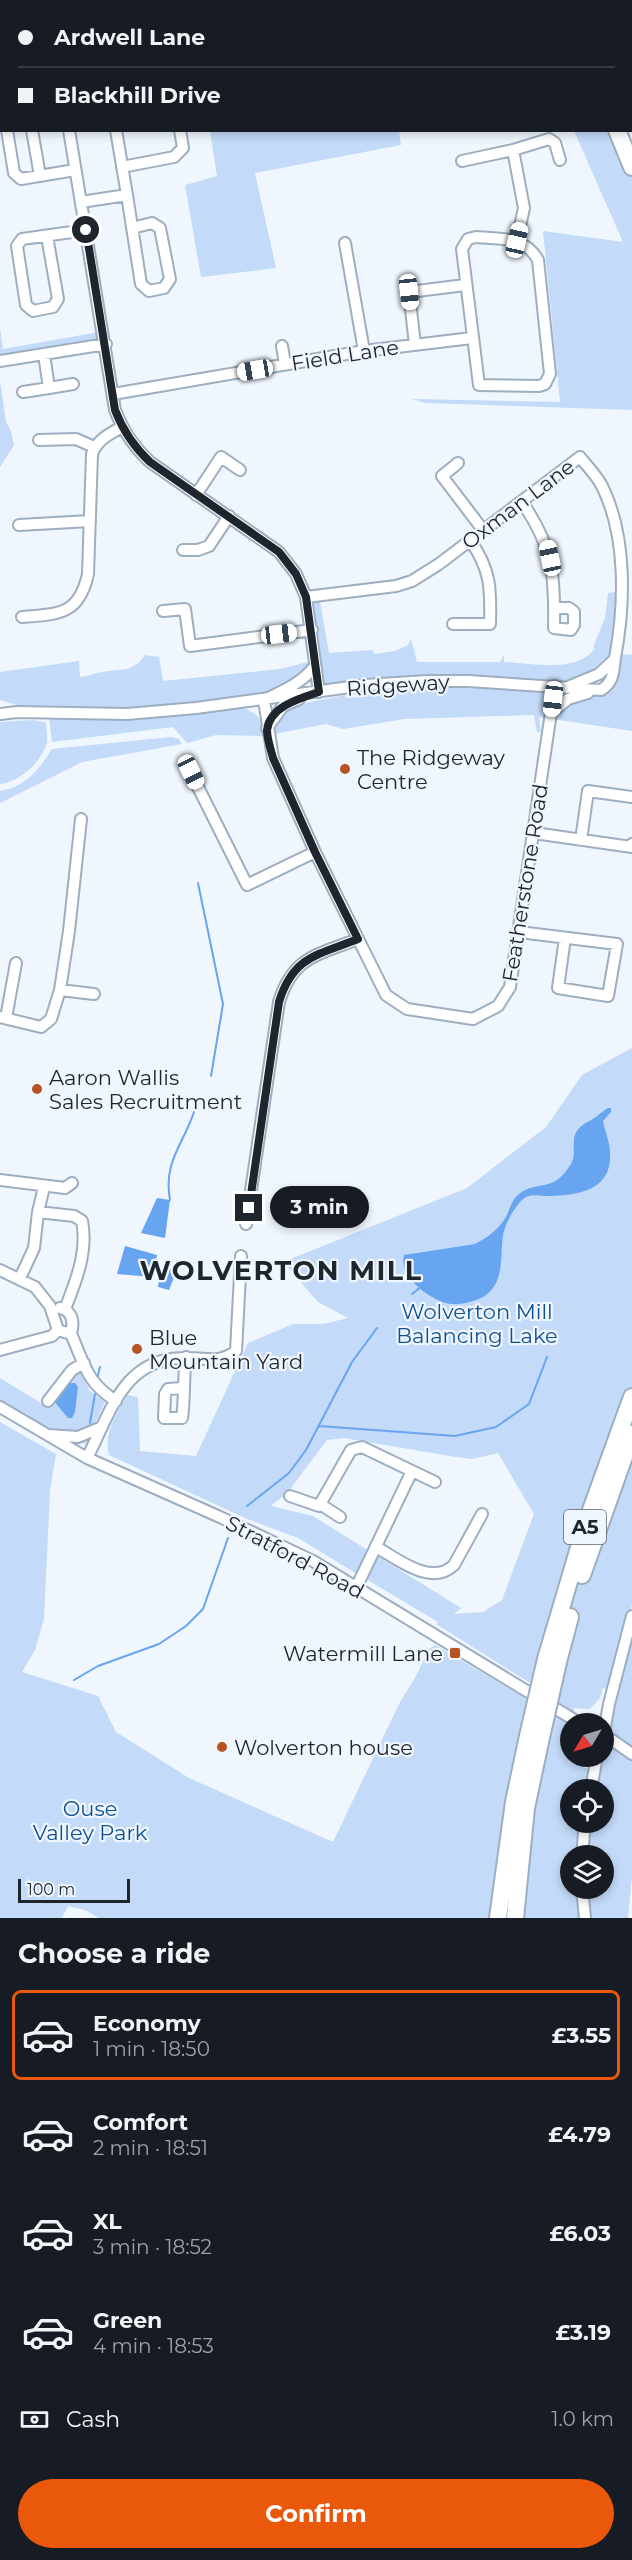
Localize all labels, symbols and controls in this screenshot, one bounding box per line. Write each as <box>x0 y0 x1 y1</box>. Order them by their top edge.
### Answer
text: Ardwell Lane <box>54 24 205 51</box>
text: Blackhill Drive <box>54 82 221 109</box>
route start <box>72 216 99 243</box>
car <box>504 220 530 260</box>
car <box>398 273 420 311</box>
street label: Field Lane <box>289 334 401 376</box>
car <box>236 358 274 382</box>
street label: Oxman Lane <box>457 454 579 554</box>
car <box>537 539 563 577</box>
car <box>260 623 298 645</box>
street label: Ridgeway <box>346 669 451 701</box>
car <box>542 680 564 718</box>
place label: The Ridgeway Centre <box>357 745 505 794</box>
car <box>175 752 207 792</box>
marker: The Ridgeway Centre <box>338 762 352 776</box>
street label: Featherstone Road <box>497 782 553 984</box>
place label: Aaron Wallis Sales Recruitment <box>49 1065 242 1114</box>
marker: Aaron Wallis Sales Recruitment <box>30 1082 44 1096</box>
callout: 3 min <box>270 1187 369 1229</box>
route end <box>235 1194 262 1221</box>
text: 3 min <box>290 1195 349 1219</box>
district label: WOLVERTON MILL <box>140 1254 422 1287</box>
park label: Wolverton Mill Balancing Lake <box>396 1299 558 1348</box>
place label: Blue Mountain Yard <box>149 1325 303 1374</box>
marker: Blue Mountain Yard <box>130 1342 144 1356</box>
street label: Stratford Road <box>222 1510 368 1604</box>
road number: A5 <box>564 1510 606 1544</box>
place label: Watermill Lane <box>283 1641 443 1666</box>
marker: Watermill Lane <box>448 1646 462 1660</box>
north arrow <box>560 1713 614 1767</box>
map controls <box>560 1713 614 1899</box>
place label: Wolverton house <box>234 1735 413 1760</box>
marker: Wolverton house <box>215 1740 229 1754</box>
button: locate <box>560 1779 614 1833</box>
park label: Ouse Valley Park <box>33 1796 148 1845</box>
button: layers <box>560 1845 614 1899</box>
scale bar <box>18 1876 130 1904</box>
text: 100 m <box>27 1880 75 1899</box>
text: Choose a ride <box>18 1937 210 1970</box>
icon: car <box>21 2008 75 2062</box>
text: Economy <box>93 2010 201 2037</box>
text: £3.55 <box>552 2022 611 2049</box>
text: 1 min · 18:50 <box>93 2037 210 2061</box>
icon: car <box>21 2107 75 2161</box>
text: Comfort <box>93 2109 188 2136</box>
text: £4.79 <box>548 2121 611 2148</box>
text: 2 min · 18:51 <box>93 2136 208 2160</box>
icon: car <box>21 2206 75 2260</box>
text: XL <box>93 2208 122 2235</box>
text: £6.03 <box>550 2220 611 2247</box>
text: 3 min · 18:52 <box>93 2235 212 2259</box>
icon: car <box>21 2305 75 2359</box>
text: Green <box>93 2307 162 2334</box>
text: £3.19 <box>555 2319 611 2346</box>
text: 4 min · 18:53 <box>93 2334 214 2358</box>
icon: cash <box>18 2403 51 2436</box>
text: Cash <box>66 2406 120 2433</box>
text: 1.0 km <box>551 2407 614 2431</box>
button: Confirm <box>18 2479 614 2548</box>

